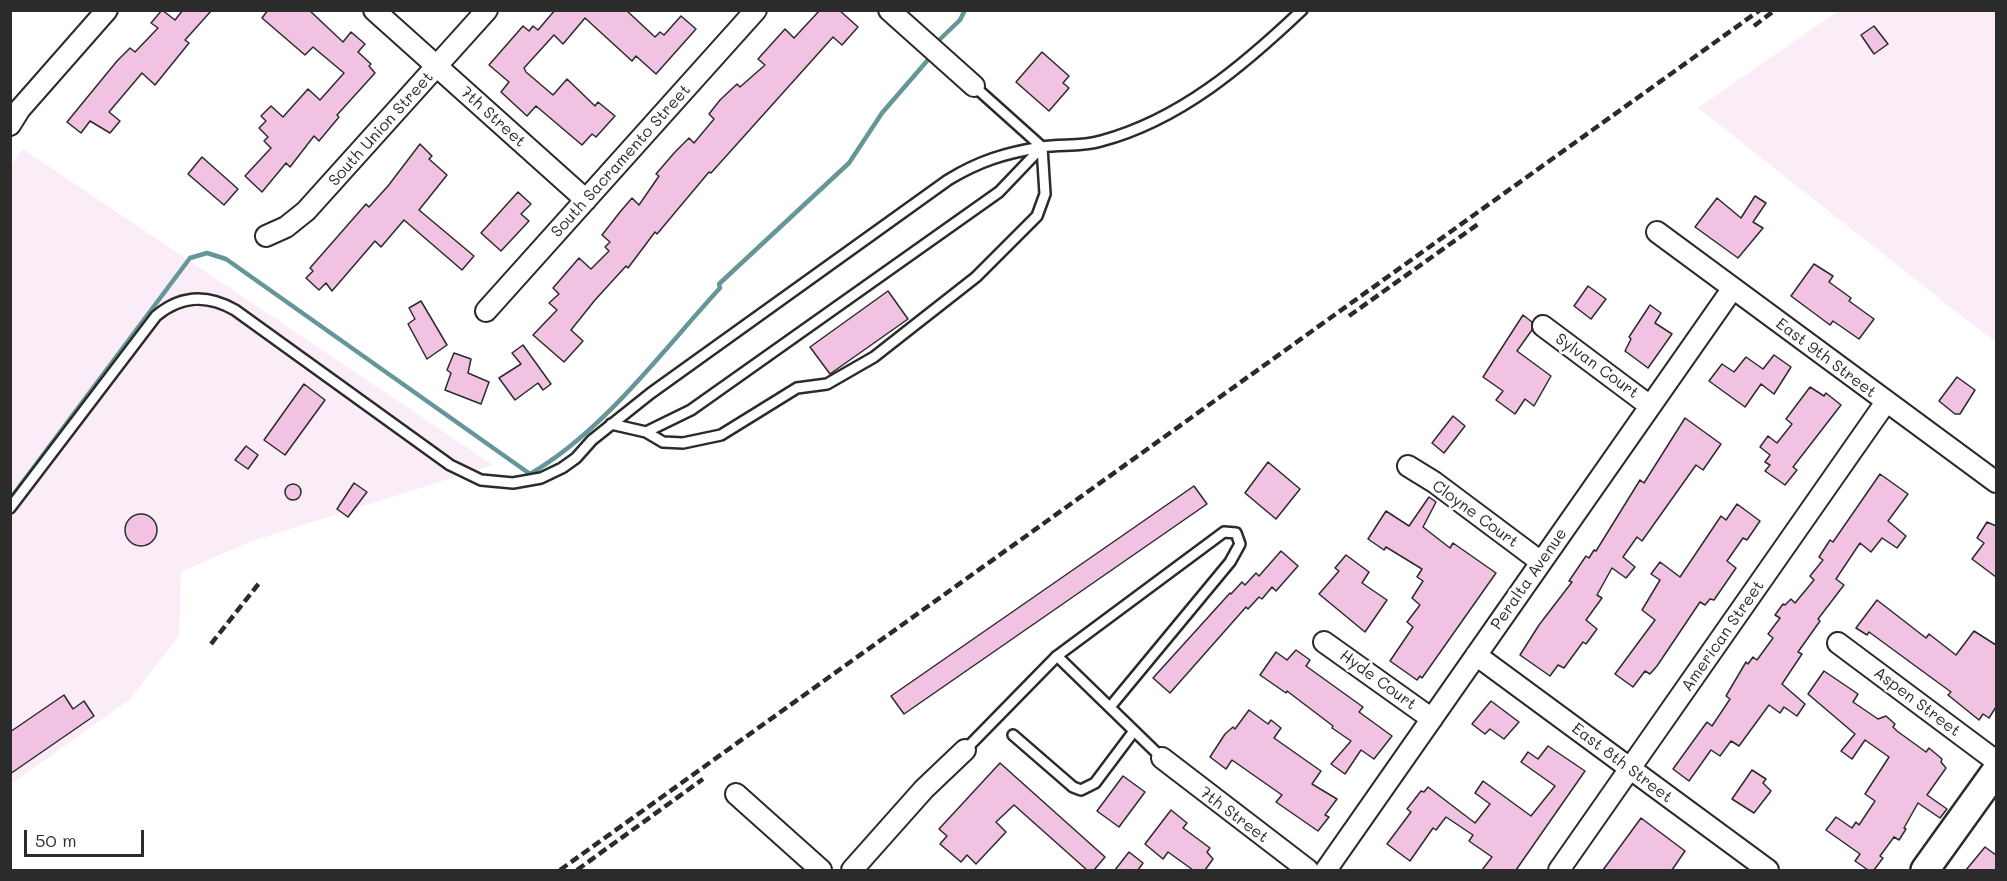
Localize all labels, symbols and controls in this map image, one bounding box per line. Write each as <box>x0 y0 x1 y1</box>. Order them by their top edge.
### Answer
street label: South Union Street <box>325 68 437 190</box>
street label: South Sacramento Street <box>547 81 695 241</box>
street label: 7th Street <box>456 83 530 151</box>
street label: East 9th Street <box>1772 314 1880 402</box>
street label: Sylvan Court <box>1552 329 1642 403</box>
street label: Cloyne Court <box>1428 476 1522 552</box>
street label: Peralta Avenue <box>1487 525 1571 633</box>
street label: American Street <box>1678 577 1768 695</box>
street label: Hyde Court <box>1336 646 1420 714</box>
street label: Aspen Street <box>1870 663 1964 741</box>
street label: East 8th Street <box>1568 719 1676 807</box>
street label: 7th Street <box>1196 783 1272 847</box>
scale bar <box>27 818 147 856</box>
text: 50 m <box>35 828 77 852</box>

